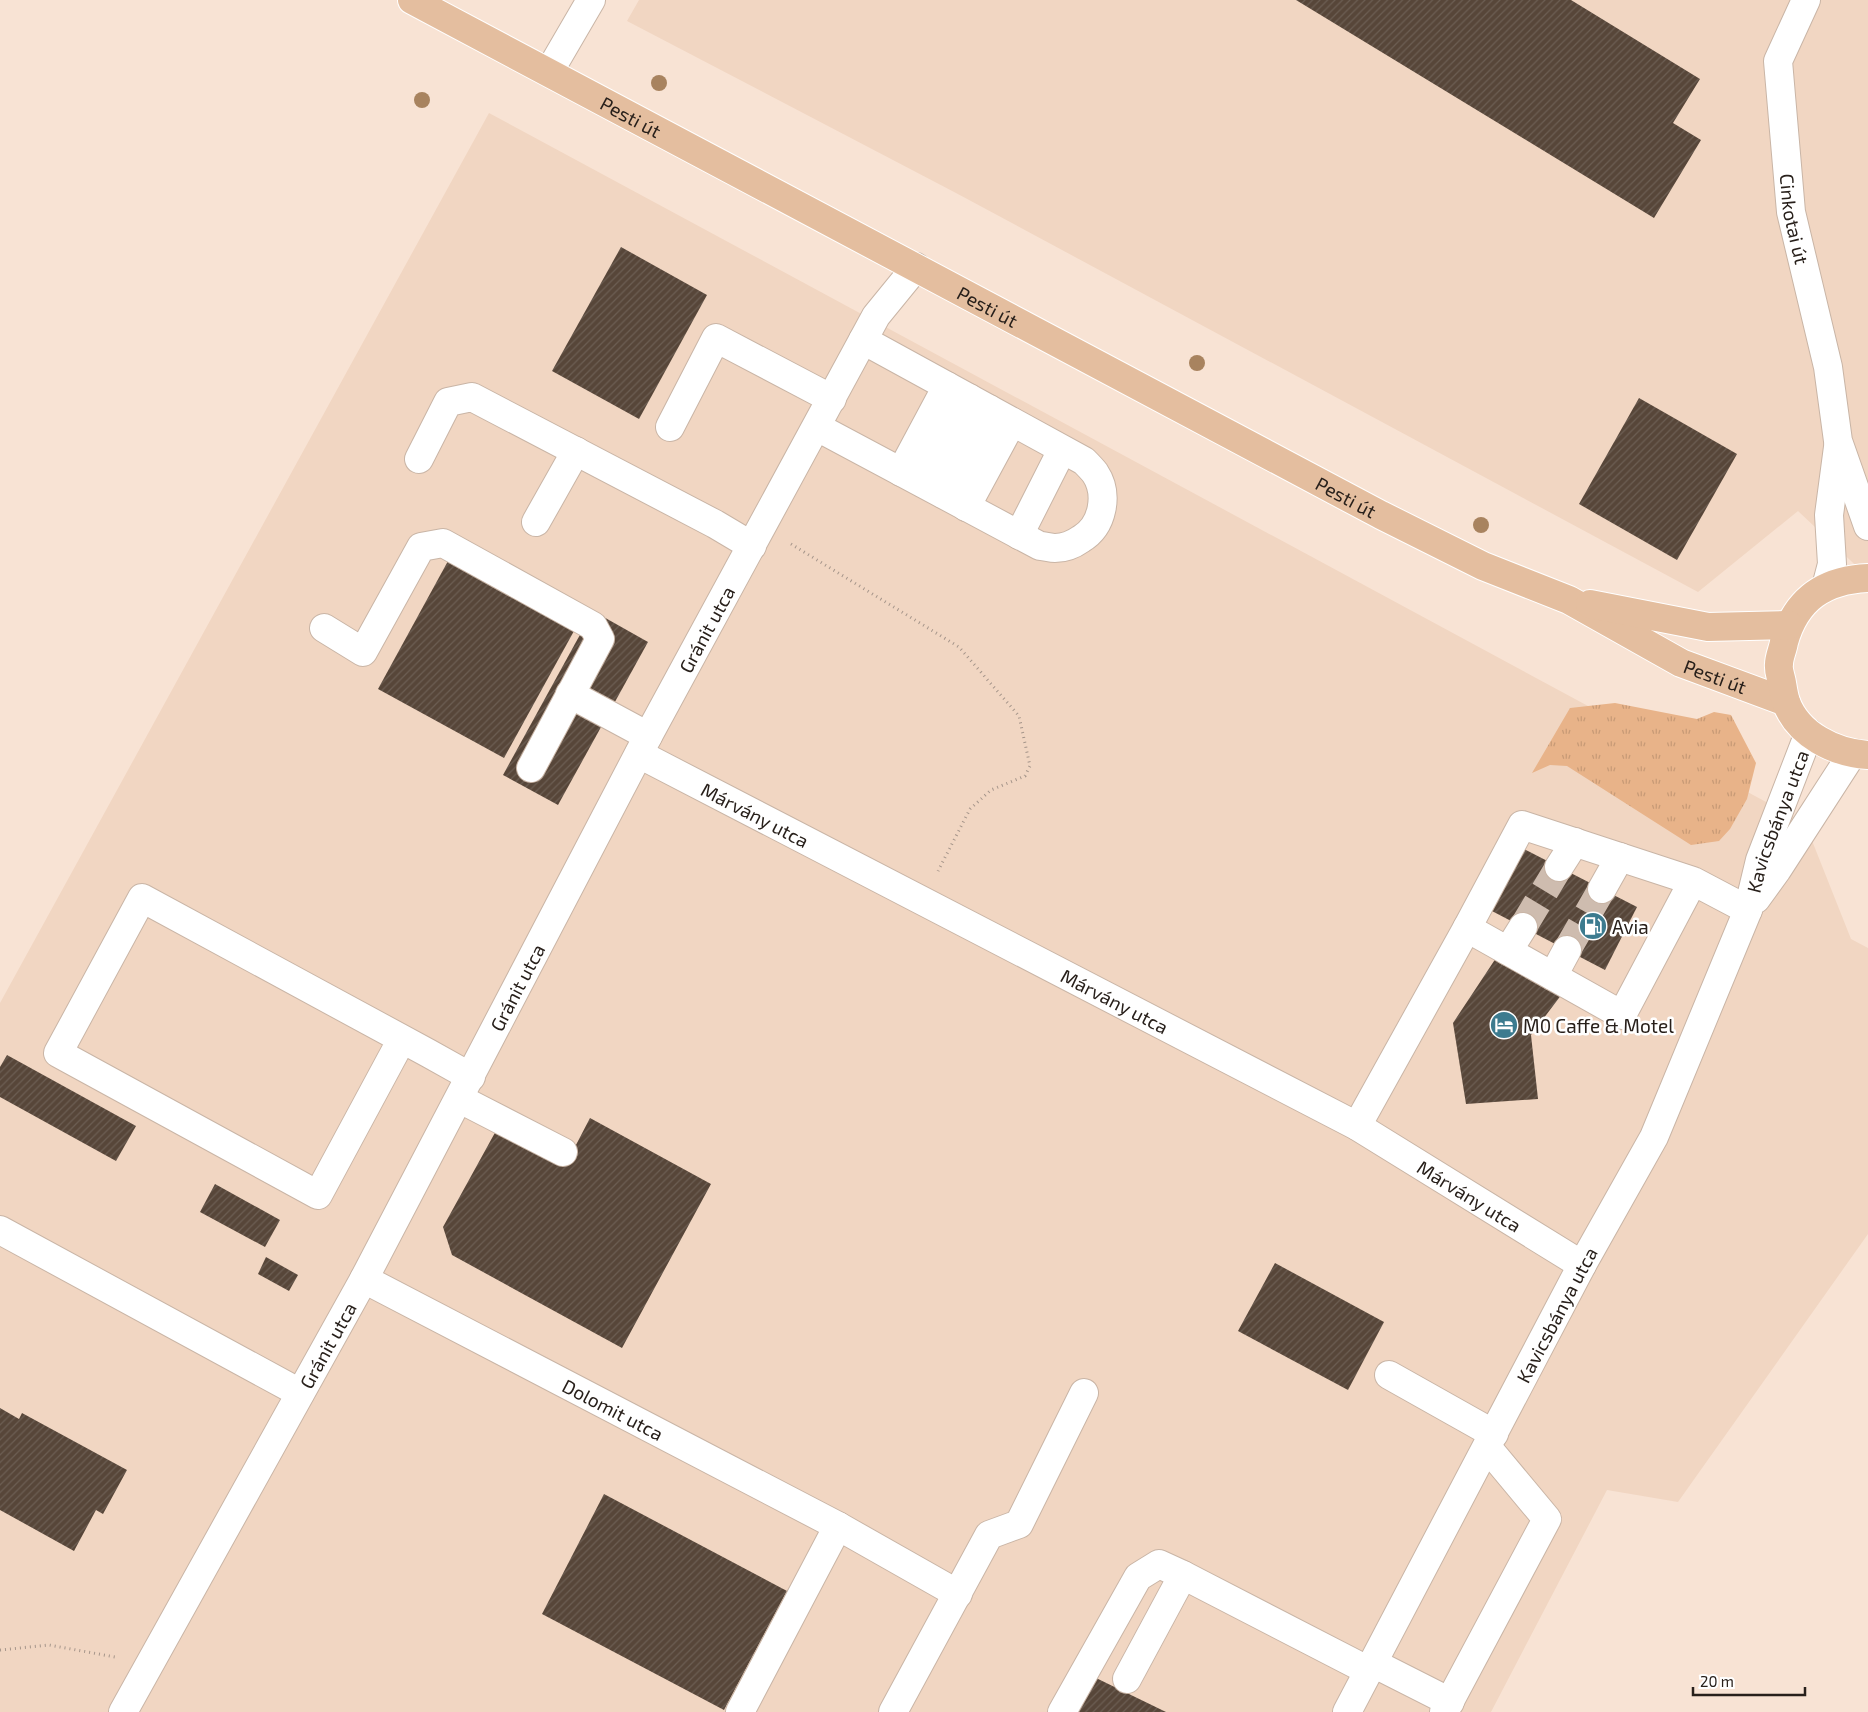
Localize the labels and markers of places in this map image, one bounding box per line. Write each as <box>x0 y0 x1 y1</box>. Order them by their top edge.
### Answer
fuel station icon: Avia <box>1578 911 1608 941</box>
place label: Avia <box>1612 915 1649 938</box>
hotel icon: M0 Caffe & Motel <box>1489 1010 1519 1040</box>
place label: M0 Caffe & Motel <box>1523 1014 1674 1037</box>

